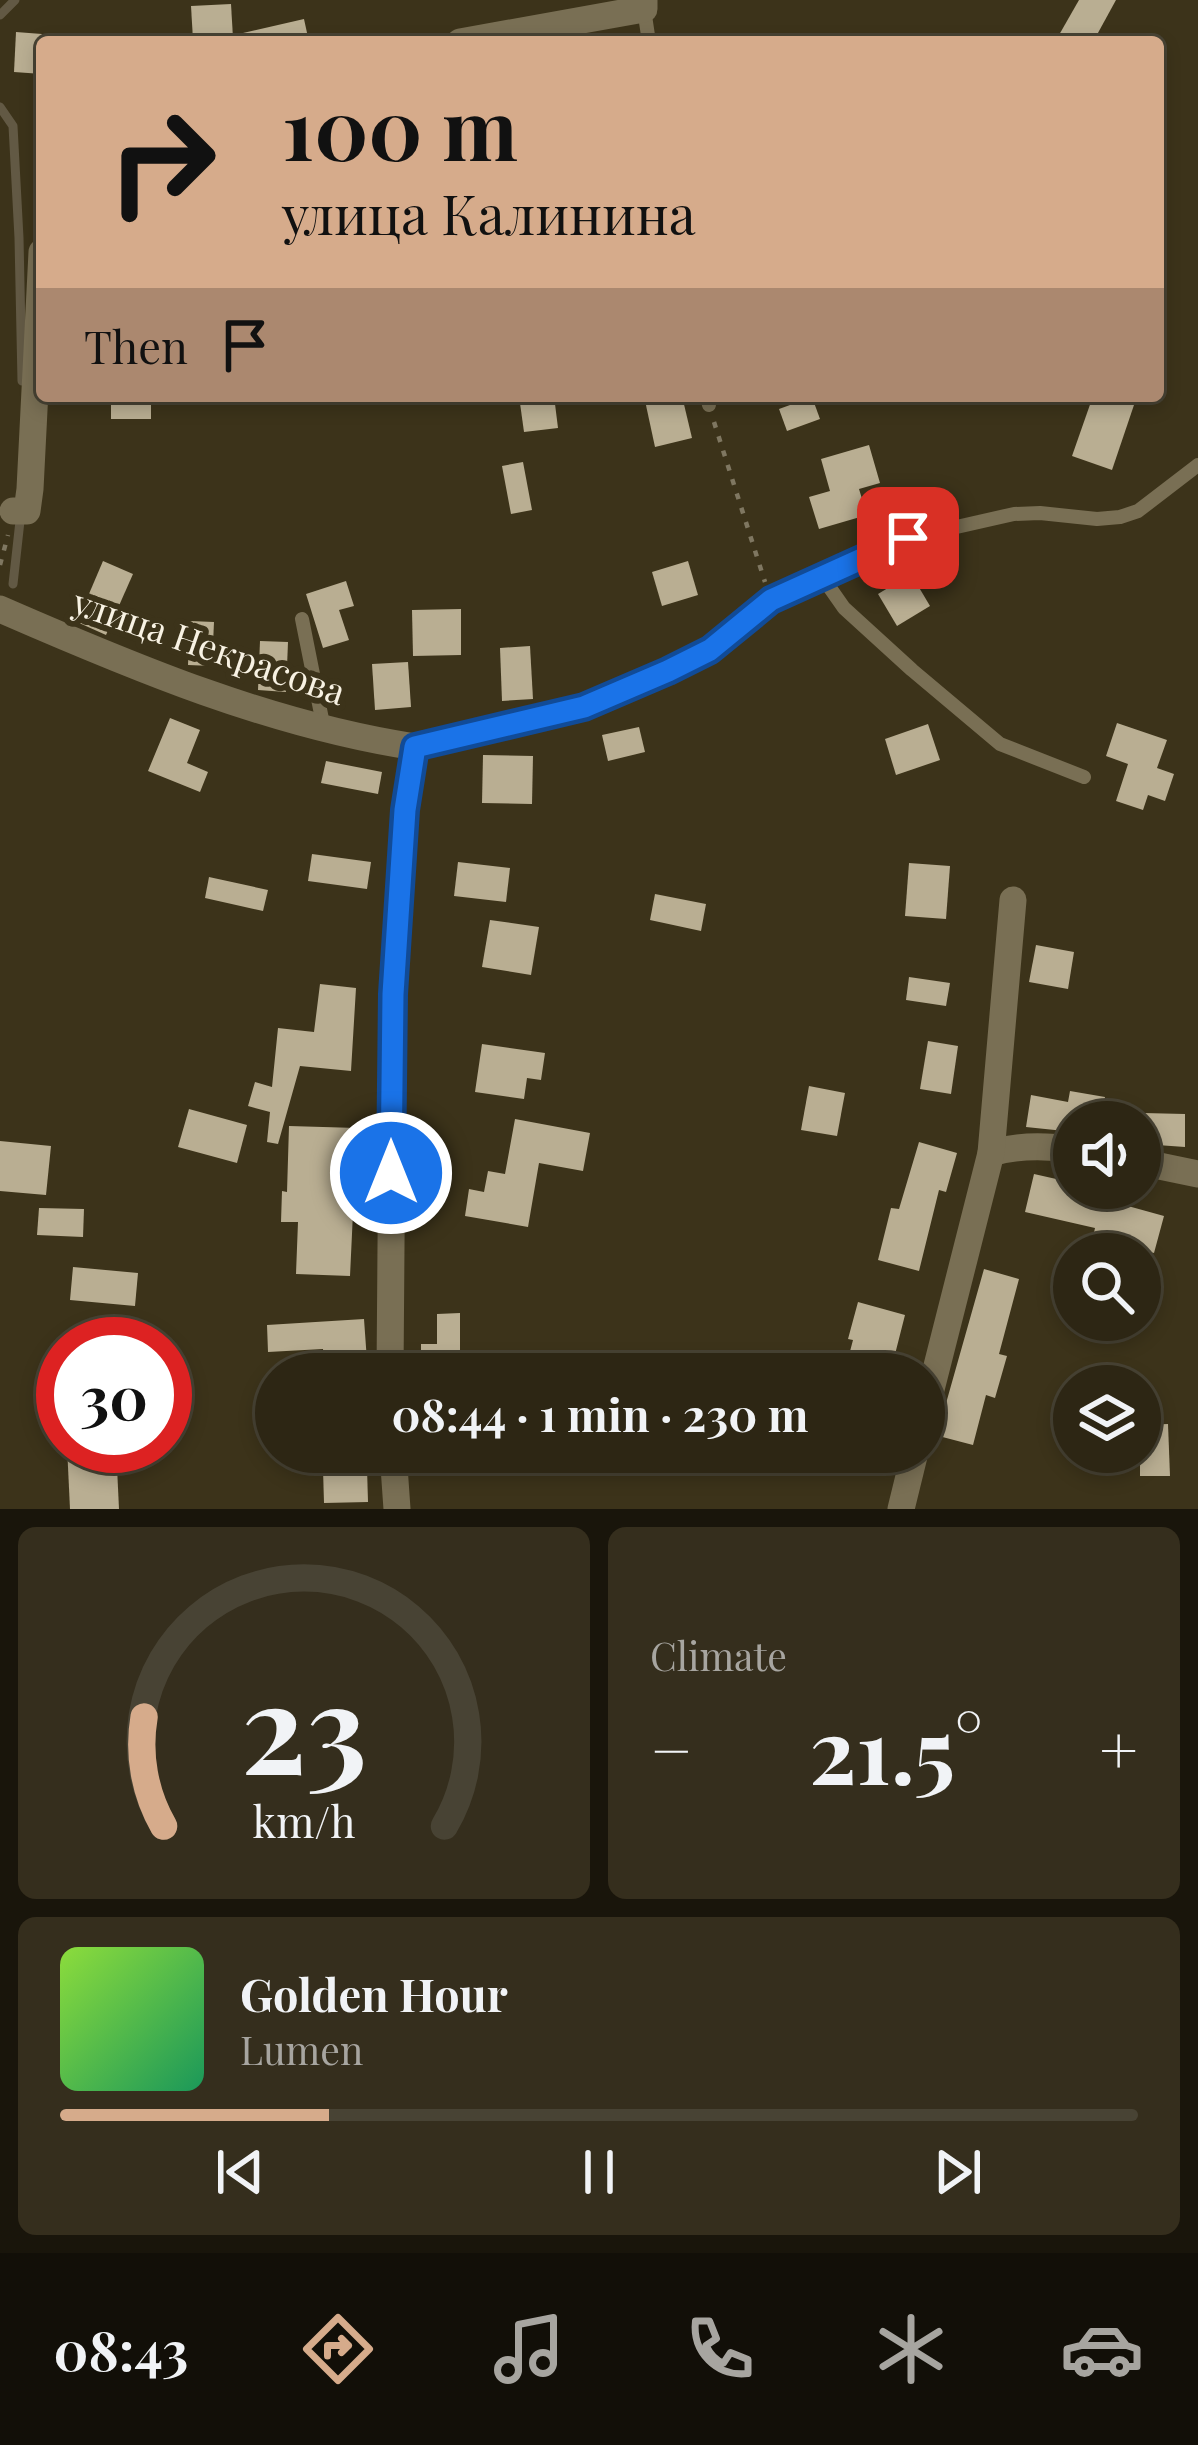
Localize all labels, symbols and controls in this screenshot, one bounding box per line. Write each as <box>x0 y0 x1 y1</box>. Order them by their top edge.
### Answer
text: 100 m <box>282 70 518 182</box>
icon: right <box>84 84 240 240</box>
text: улица Калинина <box>282 177 696 249</box>
icon: arrive <box>212 312 278 378</box>
text: Then <box>84 315 188 375</box>
pin <box>857 487 959 589</box>
icon: arrive <box>875 505 941 571</box>
street label: улица Некрасова <box>66 576 352 714</box>
map controls <box>1053 1101 1161 1473</box>
button: sound <box>1053 1101 1161 1209</box>
position arrow <box>328 1110 454 1236</box>
button: search <box>1053 1233 1161 1341</box>
speed limit sign: 30 <box>36 1317 192 1473</box>
button: layers <box>1053 1365 1161 1473</box>
text: 08:44 · 1 min · 230 m <box>392 1383 808 1443</box>
text: Climate <box>650 1629 787 1681</box>
text: 23 <box>241 1640 367 1806</box>
text: 21.5° <box>809 1688 983 1808</box>
text: − <box>650 1704 693 1792</box>
text: + <box>1099 1704 1138 1792</box>
text: km/h <box>253 1792 355 1849</box>
text: Golden Hour <box>240 1963 508 2023</box>
text: Lumen <box>240 2023 363 2075</box>
icon: previous <box>207 2139 273 2205</box>
icon: pause <box>566 2139 632 2205</box>
icon: next <box>925 2139 991 2205</box>
icon: directions <box>296 2307 380 2391</box>
icon: music <box>487 2307 571 2391</box>
icon: phone <box>678 2307 762 2391</box>
icon: climate <box>869 2307 953 2391</box>
icon: car <box>1060 2307 1144 2391</box>
text: 08:43 <box>54 2313 188 2385</box>

